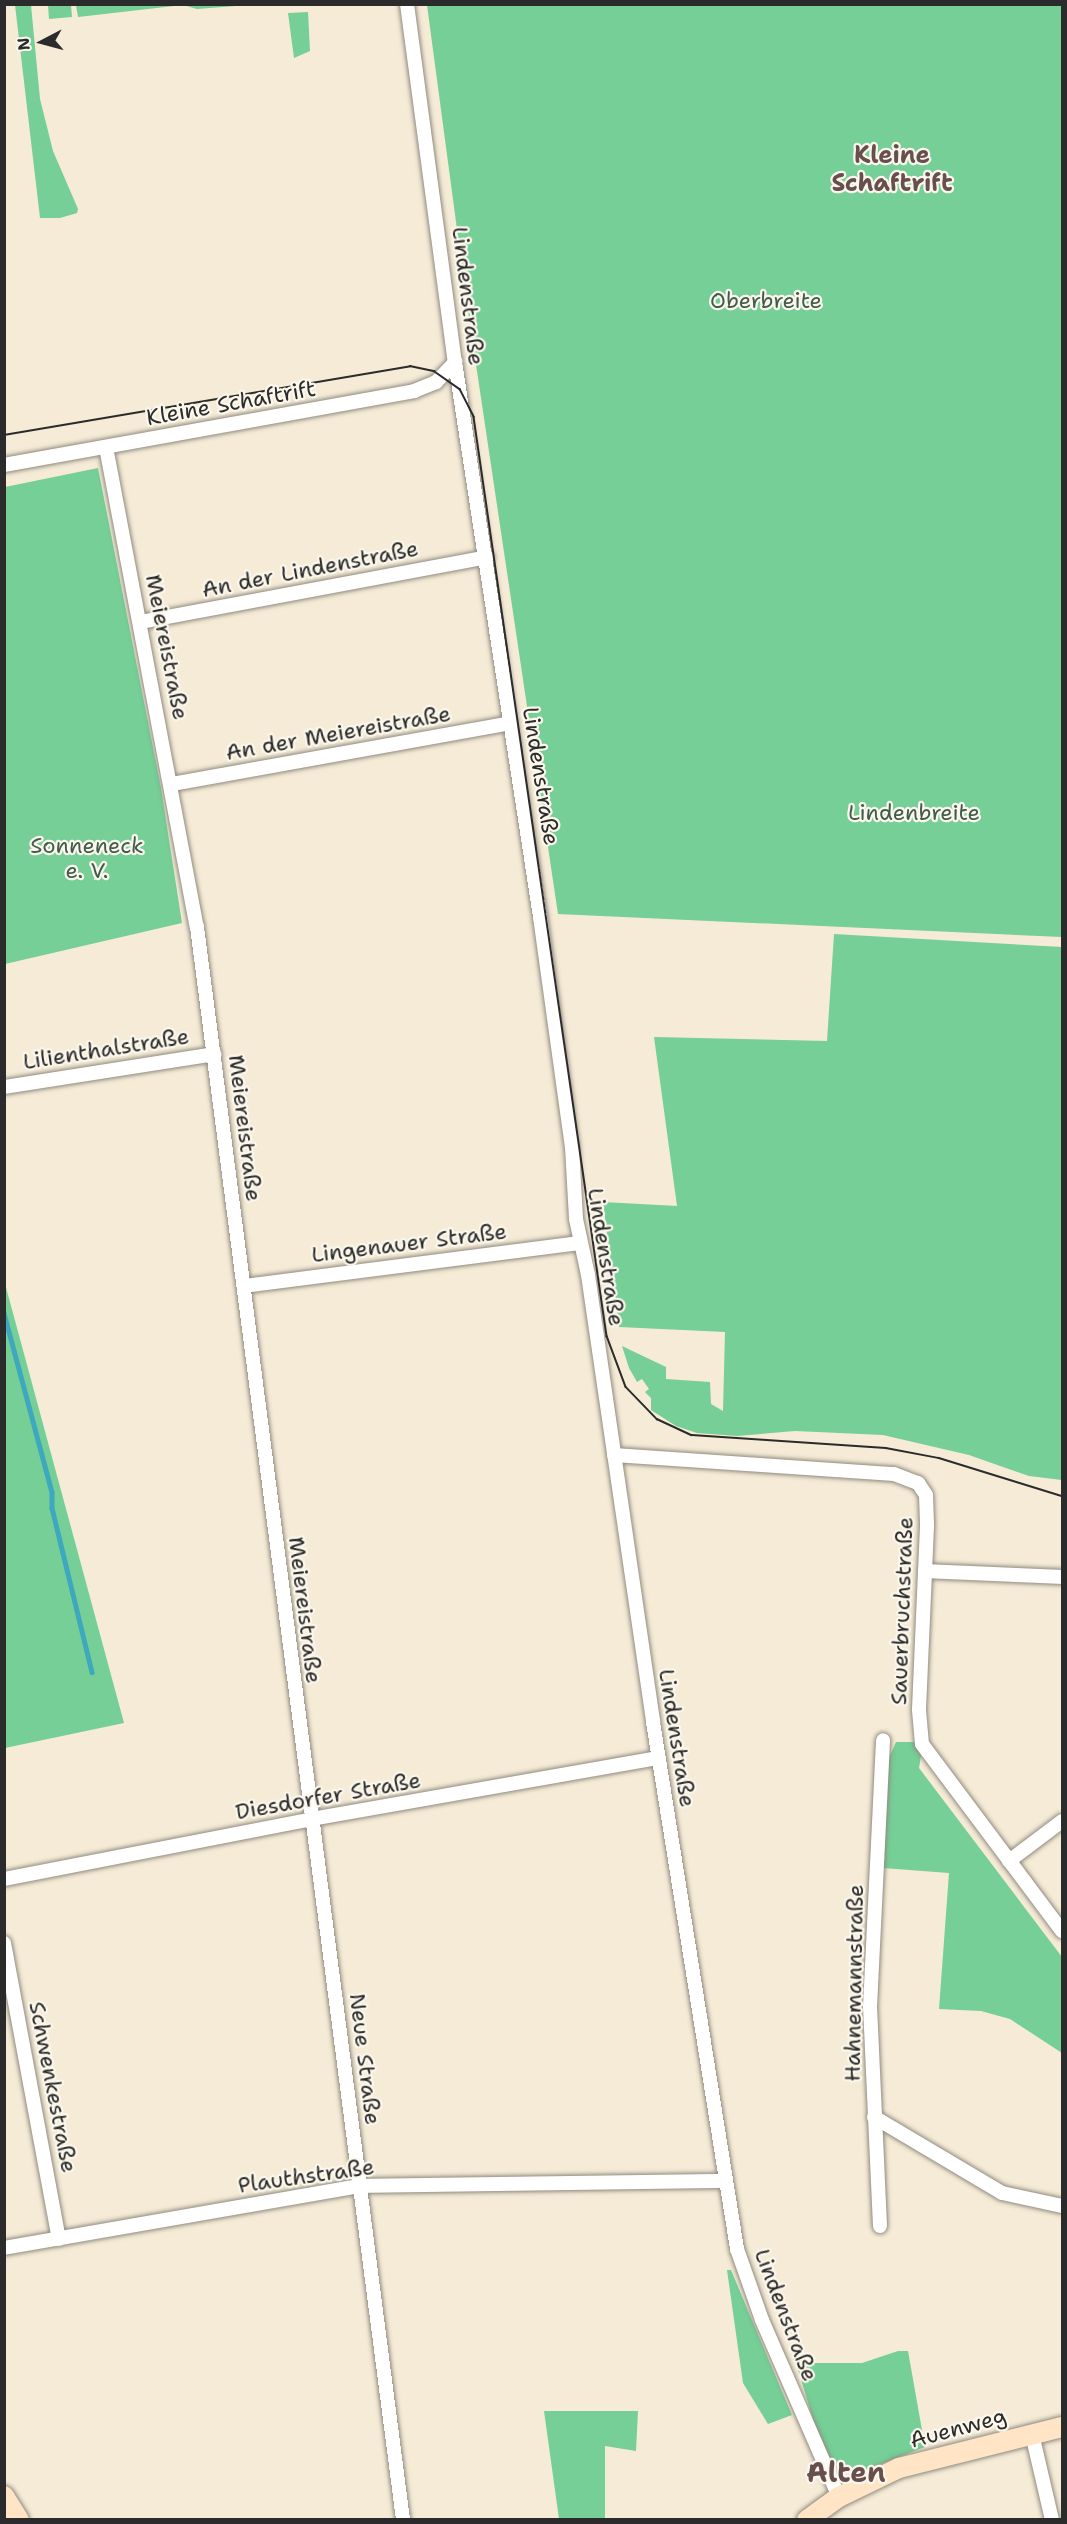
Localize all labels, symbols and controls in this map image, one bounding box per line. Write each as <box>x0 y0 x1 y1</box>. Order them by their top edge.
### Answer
north arrow <box>12 12 72 72</box>
text: N <box>12 37 35 51</box>
district label: Kleine Schaftrift <box>831 142 953 198</box>
street label: Lindenstraße <box>446 225 490 367</box>
park label: Oberbreite <box>710 288 822 314</box>
street label: Kleine Schaftrift <box>144 375 318 431</box>
street label: An der Lindenstraße <box>200 535 420 603</box>
street label: Meiereistraße <box>140 572 194 722</box>
street label: An der Meiereistraße <box>224 700 452 766</box>
street label: Lindenstraße <box>517 705 565 847</box>
park label: Lindenbreite <box>848 800 980 826</box>
park label: Sonneneck e. V. <box>30 832 144 884</box>
street label: Lilienthalstraße <box>21 1023 191 1075</box>
street label: Meiereistraße <box>223 1053 267 1203</box>
street label: Lindenstraße <box>582 1186 630 1328</box>
street label: Lingenauer Straße <box>310 1218 508 1268</box>
street label: Sauerbruchstraße <box>886 1517 918 1705</box>
street label: Meiereistraße <box>283 1535 327 1685</box>
street label: Lindenstraße <box>653 1667 701 1809</box>
street label: Diesdorfer Straße <box>233 1767 423 1825</box>
street label: Hahnemannstraße <box>839 1884 869 2082</box>
street label: Neue Straße <box>344 1992 386 2126</box>
street label: Schwenkestraße <box>23 1999 83 2175</box>
street label: Plauthstraße <box>236 2153 376 2199</box>
street label: Lindenstraße <box>749 2245 823 2385</box>
street label: Auenweg <box>907 2403 1009 2453</box>
district label: Alten <box>806 2455 886 2489</box>

